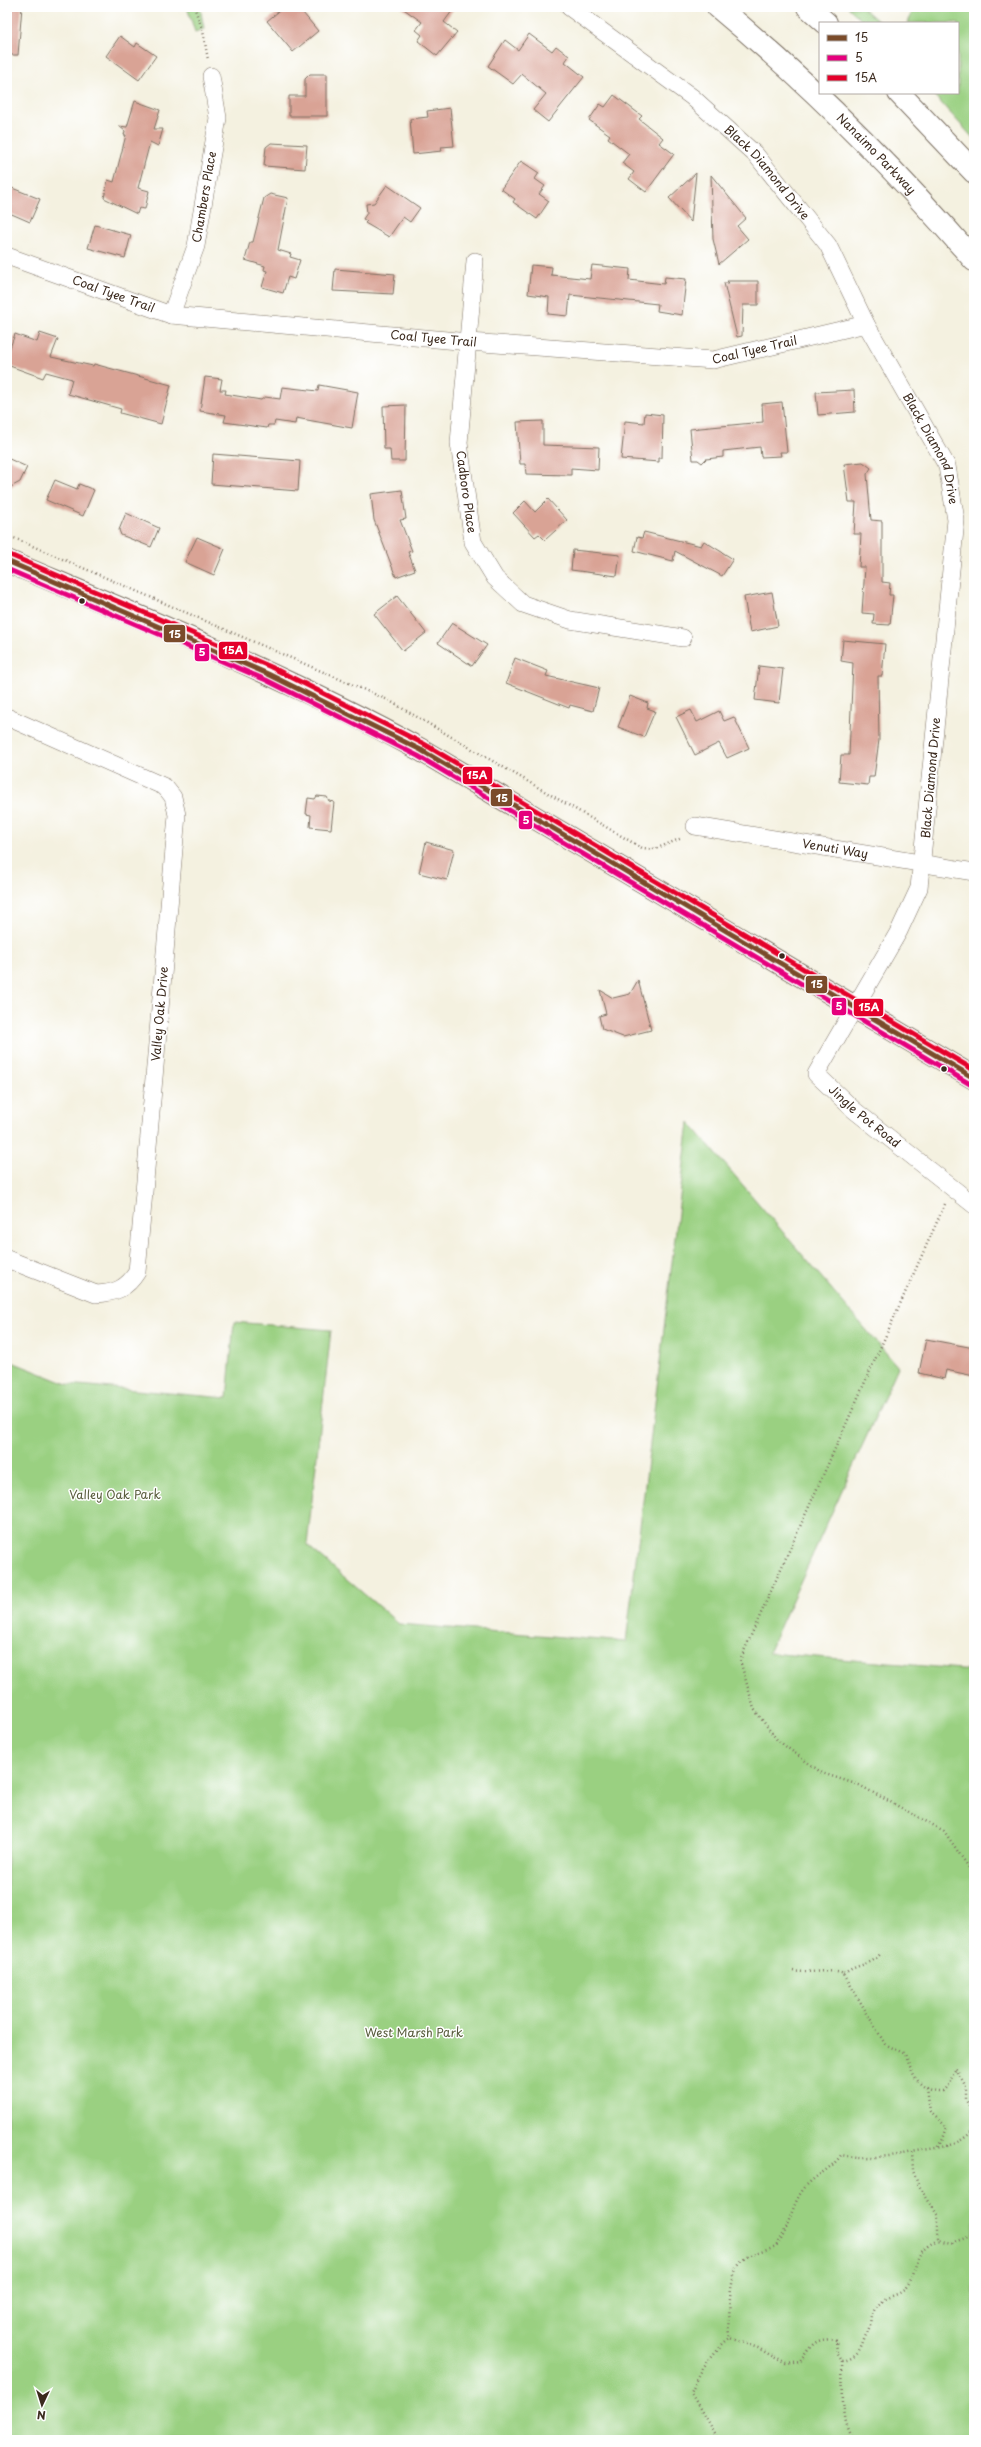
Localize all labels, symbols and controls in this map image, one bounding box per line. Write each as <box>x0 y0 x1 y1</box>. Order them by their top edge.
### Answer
legend <box>819 22 959 94</box>
text: 15 <box>855 28 868 46</box>
text: 5 <box>855 48 863 66</box>
text: 15A <box>855 68 877 86</box>
street label: Nanaimo Parkway <box>833 109 921 198</box>
street label: Black Diamond Drive <box>721 120 814 223</box>
street label: Chambers Place <box>187 150 220 244</box>
street label: Coal Tyee Trail <box>70 270 158 316</box>
street label: Coal Tyee Trail <box>390 325 478 351</box>
street label: Coal Tyee Trail <box>710 331 799 368</box>
street label: Black Diamond Drive <box>899 389 963 505</box>
street label: Cadboro Place <box>452 449 482 534</box>
unlabelled marker <box>77 596 87 606</box>
line badge: 15 <box>163 624 186 643</box>
text: 15 <box>169 625 181 642</box>
line badge: 15A <box>218 641 248 660</box>
text: 15A <box>223 641 244 658</box>
line badge: 5 <box>194 643 210 662</box>
text: 5 <box>198 643 206 660</box>
street label: Black Diamond Drive <box>916 717 944 839</box>
line badge: 15A <box>462 766 493 785</box>
text: 15A <box>467 766 488 783</box>
line badge: 15 <box>490 788 513 807</box>
text: 15 <box>496 789 508 806</box>
line badge: 5 <box>518 810 533 830</box>
text: 5 <box>522 811 530 828</box>
street label: Venuti Way <box>801 834 870 862</box>
unlabelled marker <box>777 951 787 961</box>
street label: Valley Oak Drive <box>146 966 172 1062</box>
line badge: 15 <box>805 975 828 994</box>
text: 15 <box>811 975 823 992</box>
line badge: 5 <box>831 997 847 1016</box>
text: 5 <box>835 997 843 1014</box>
line badge: 15A <box>853 998 884 1017</box>
text: 15A <box>859 998 880 1015</box>
unlabelled marker <box>939 1064 949 1074</box>
street label: Jingle Pot Road <box>825 1080 905 1151</box>
park label: Valley Oak Park <box>69 1485 161 1503</box>
park label: West Marsh Park <box>365 2023 463 2041</box>
north arrow <box>22 2385 62 2425</box>
text: N <box>36 2407 46 2424</box>

